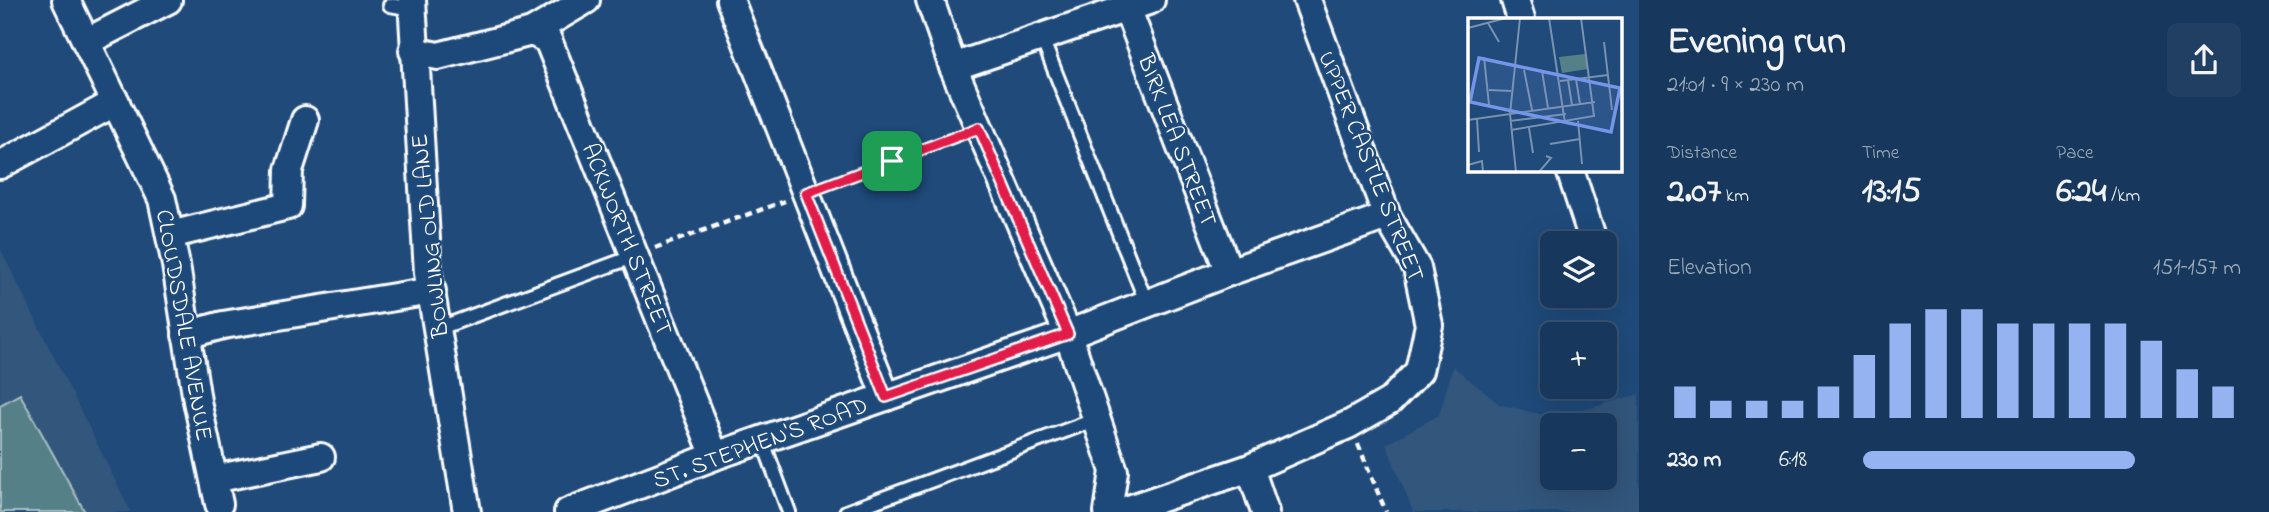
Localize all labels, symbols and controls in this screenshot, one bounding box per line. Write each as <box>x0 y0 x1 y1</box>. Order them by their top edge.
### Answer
text: Evening run <box>1667 15 1846 71</box>
inset map <box>1468 18 1622 172</box>
button: share <box>2167 23 2241 97</box>
street label: UPPER CASTLE STREET <box>1307 46 1432 288</box>
street label: BIRK LEA STREET <box>1126 49 1225 232</box>
text: 21:01 · 9 × 230 m <box>1667 69 1804 102</box>
pin <box>862 131 922 191</box>
street label: BOWLING OLD LANE <box>403 132 460 340</box>
street label: ACKWORTH STREET <box>571 138 680 342</box>
text: Distance <box>1667 140 1737 167</box>
text: Time <box>1862 140 1899 167</box>
text: Pace <box>2056 140 2093 167</box>
icon: arrive <box>873 142 911 180</box>
text: 2.07 <box>1667 167 1721 218</box>
text: 13:15 <box>1862 167 1921 218</box>
text: 6:24 <box>2056 167 2107 218</box>
text: km <box>1721 183 1749 210</box>
text: /km <box>2107 183 2140 210</box>
street label: CLOUDSDALE AVENUE <box>145 207 220 444</box>
map controls <box>1540 231 1617 490</box>
button: layers <box>1540 231 1617 308</box>
text: Elevation <box>1667 252 1752 285</box>
text: 151–157 m <box>2153 252 2241 285</box>
button: + <box>1540 322 1617 399</box>
street label: ST. STEPHEN'S ROAD <box>648 389 873 500</box>
button: − <box>1540 413 1617 490</box>
text: 230 m <box>1667 444 1721 477</box>
text: 6:18 <box>1779 444 1807 477</box>

